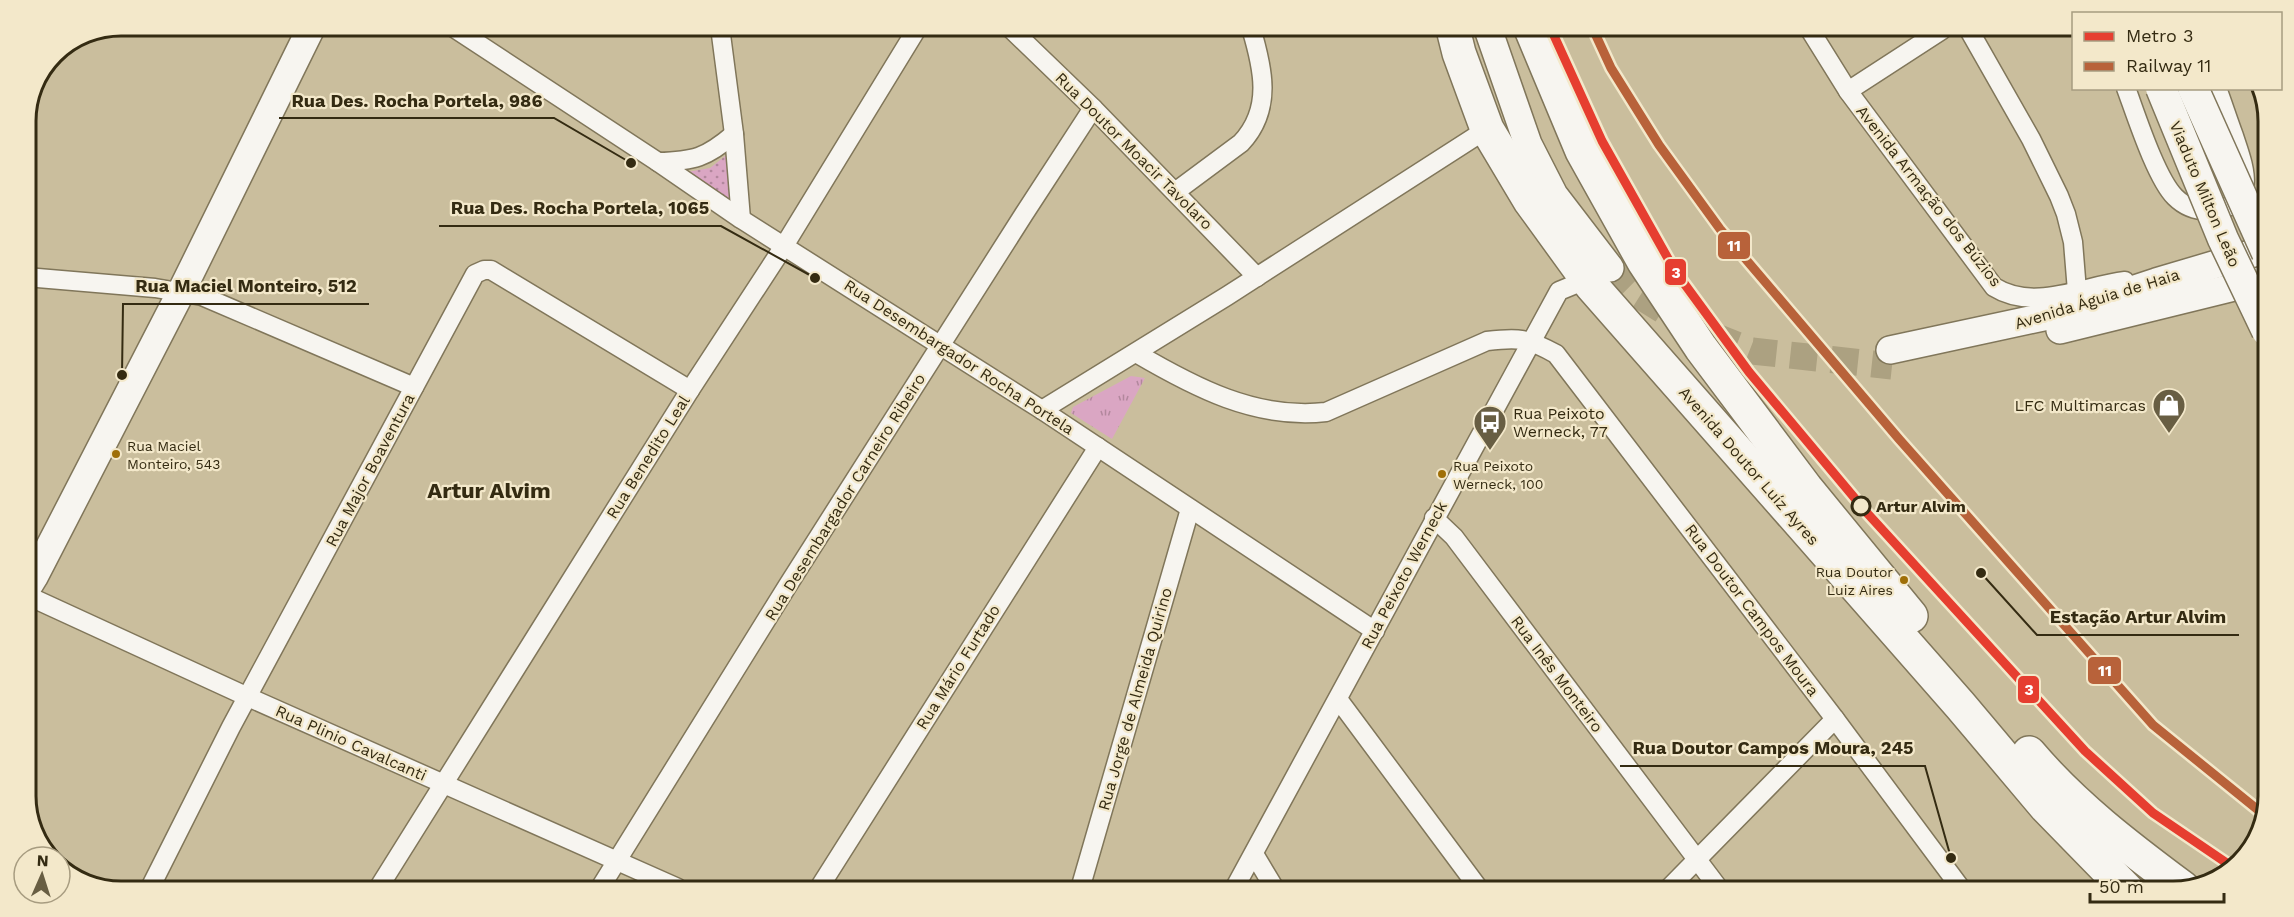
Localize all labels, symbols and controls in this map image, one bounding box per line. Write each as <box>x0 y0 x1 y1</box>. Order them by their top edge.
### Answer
legend <box>2072 12 2282 90</box>
text: Metro 3 <box>2126 25 2193 46</box>
text: Railway 11 <box>2126 55 2211 76</box>
street label: Rua Doutor Moacir Tavolaro <box>1051 68 1217 234</box>
callout: Rua Des. Rocha Portela, 986 <box>279 82 554 118</box>
text: Rua Des. Rocha Portela, 986 <box>292 90 542 111</box>
street label: Avenida Armação dos Búzios <box>1852 102 2006 290</box>
street label: Viaduto Milton Leão <box>2166 118 2244 270</box>
callout: Rua Des. Rocha Portela, 1065 <box>439 190 721 226</box>
text: Rua Des. Rocha Portela, 1065 <box>451 197 709 218</box>
line badge: 11 <box>1717 231 1751 260</box>
text: 11 <box>1727 236 1741 255</box>
line badge: 3 <box>1664 258 1687 286</box>
text: 3 <box>1671 263 1681 282</box>
street label: Avenida Águia de Haia <box>2012 265 2182 333</box>
callout: Rua Maciel Monteiro, 512 <box>123 268 369 304</box>
text: Rua Maciel Monteiro, 512 <box>135 275 357 296</box>
street label: Rua Desembargador Rocha Portela <box>840 275 1078 439</box>
street label: Rua Desembargador Carneiro Ribeiro <box>761 370 929 624</box>
street label: Avenida Doutor Luíz Ayres <box>1675 383 1823 549</box>
shop icon: LFC Multimarcas <box>2151 387 2187 434</box>
street label: Rua Major Boaventura <box>322 390 418 550</box>
street label: Rua Benedito Leal <box>602 392 694 522</box>
place label: LFC Multimarcas <box>2014 396 2146 415</box>
bus stop icon: Rua Peixoto Werneck, 77 <box>1472 404 1508 451</box>
place label: Rua Peixoto Werneck, 77 <box>1513 404 1608 441</box>
place label: Rua Maciel Monteiro, 543 <box>127 438 220 472</box>
marker: Rua Maciel Monteiro, 543 <box>110 448 122 460</box>
place label: Rua Peixoto Werneck, 100 <box>1453 458 1543 492</box>
marker: Rua Peixoto Werneck, 100 <box>1436 468 1448 480</box>
district label: Artur Alvim <box>427 478 551 503</box>
marker: Artur Alvim <box>1851 496 1871 516</box>
place label: Artur Alvim <box>1876 497 1966 516</box>
street label: Rua Peixoto Werneck <box>1357 498 1451 652</box>
street label: Rua Doutor Campos Moura <box>1681 520 1823 700</box>
place label: Rua Doutor Luiz Aires <box>1816 564 1893 598</box>
marker: Rua Doutor Luiz Aires <box>1898 574 1910 586</box>
street label: Rua Jorge de Almeida Quirino <box>1094 585 1176 813</box>
callout: Estação Artur Alvim <box>2037 599 2239 635</box>
street label: Rua Mário Furtado <box>912 601 1004 733</box>
text: Estação Artur Alvim <box>2050 606 2226 627</box>
street label: Rua Inês Monteiro <box>1507 612 1607 736</box>
line badge: 11 <box>2087 656 2122 685</box>
text: 11 <box>2098 661 2112 680</box>
line badge: 3 <box>2017 675 2040 704</box>
text: 3 <box>2024 680 2034 699</box>
street label: Rua Plinio Cavalcanti <box>273 701 429 785</box>
callout: Rua Doutor Campos Moura, 245 <box>1620 730 1925 766</box>
text: Rua Doutor Campos Moura, 245 <box>1632 737 1914 758</box>
north arrow <box>12 845 72 905</box>
text: N <box>36 851 49 870</box>
scale bar <box>2090 866 2224 904</box>
text: 50 m <box>2099 876 2144 897</box>

